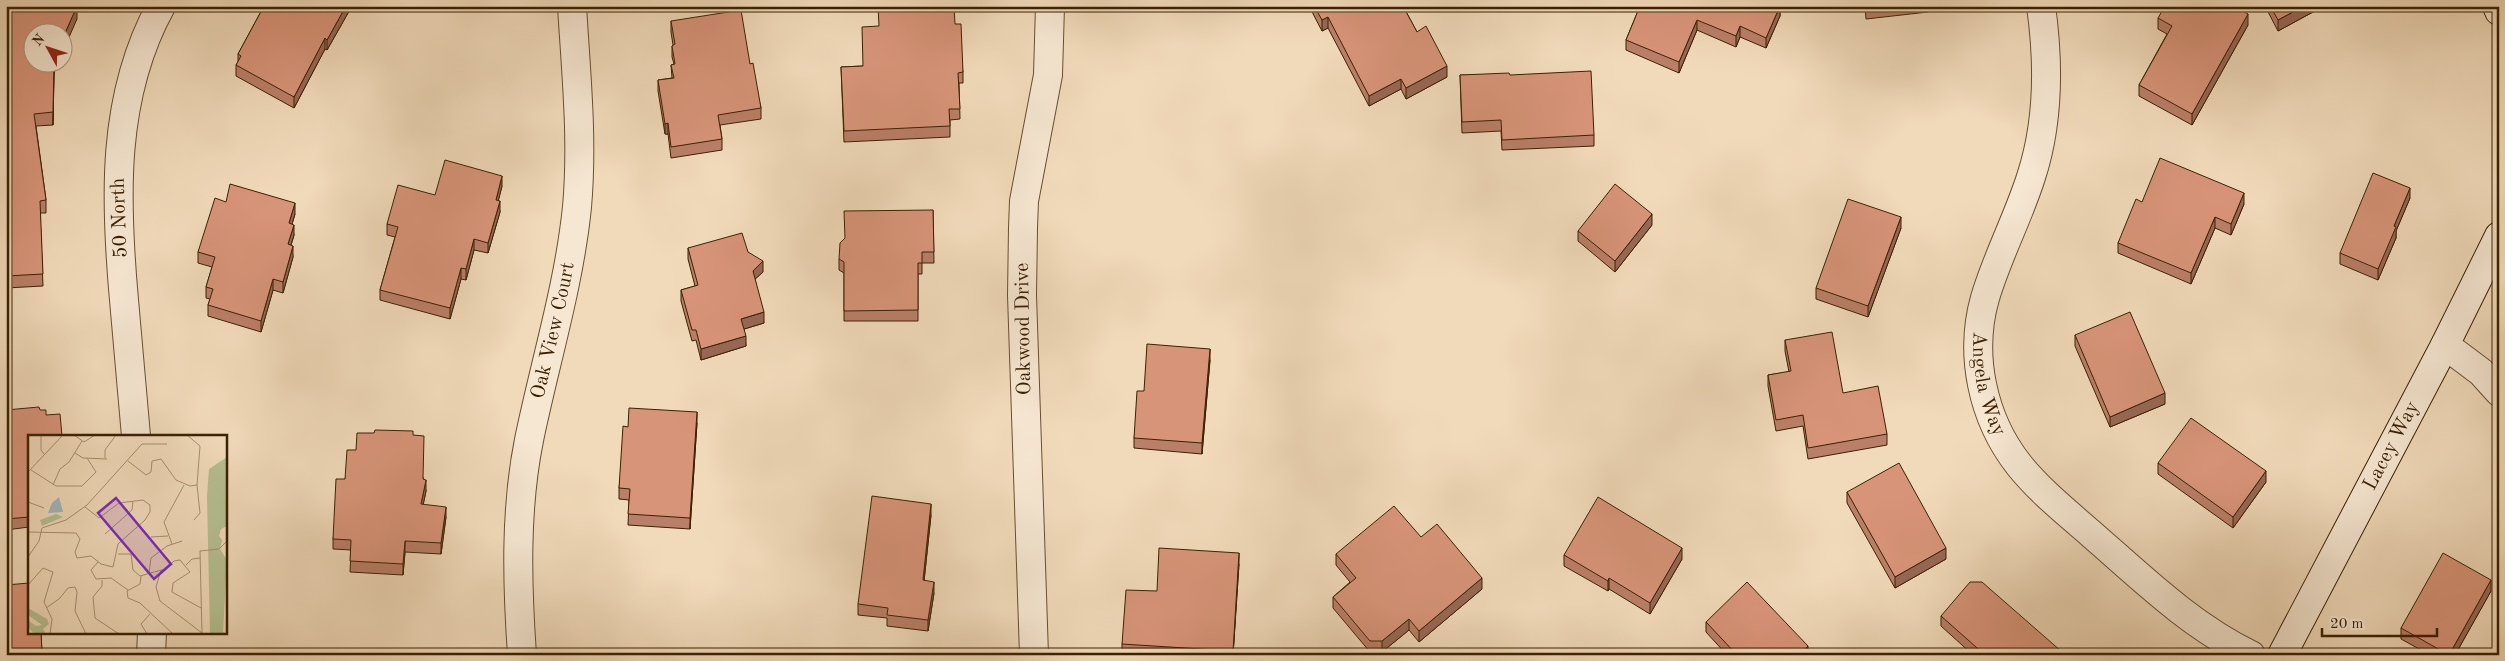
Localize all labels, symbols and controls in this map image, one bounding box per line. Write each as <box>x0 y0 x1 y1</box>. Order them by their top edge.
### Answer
north arrow <box>22 22 72 72</box>
text: N <box>30 31 48 49</box>
street label: 50 North <box>109 177 131 258</box>
street label: Oak View Court <box>528 261 579 401</box>
street label: Oakwood Drive <box>1013 262 1035 396</box>
street label: Angela Way <box>1968 331 2009 440</box>
street label: Lacey Way <box>2360 398 2424 494</box>
inset map <box>28 435 226 634</box>
scale bar <box>2322 606 2438 638</box>
text: 20 m <box>2330 617 2364 632</box>

